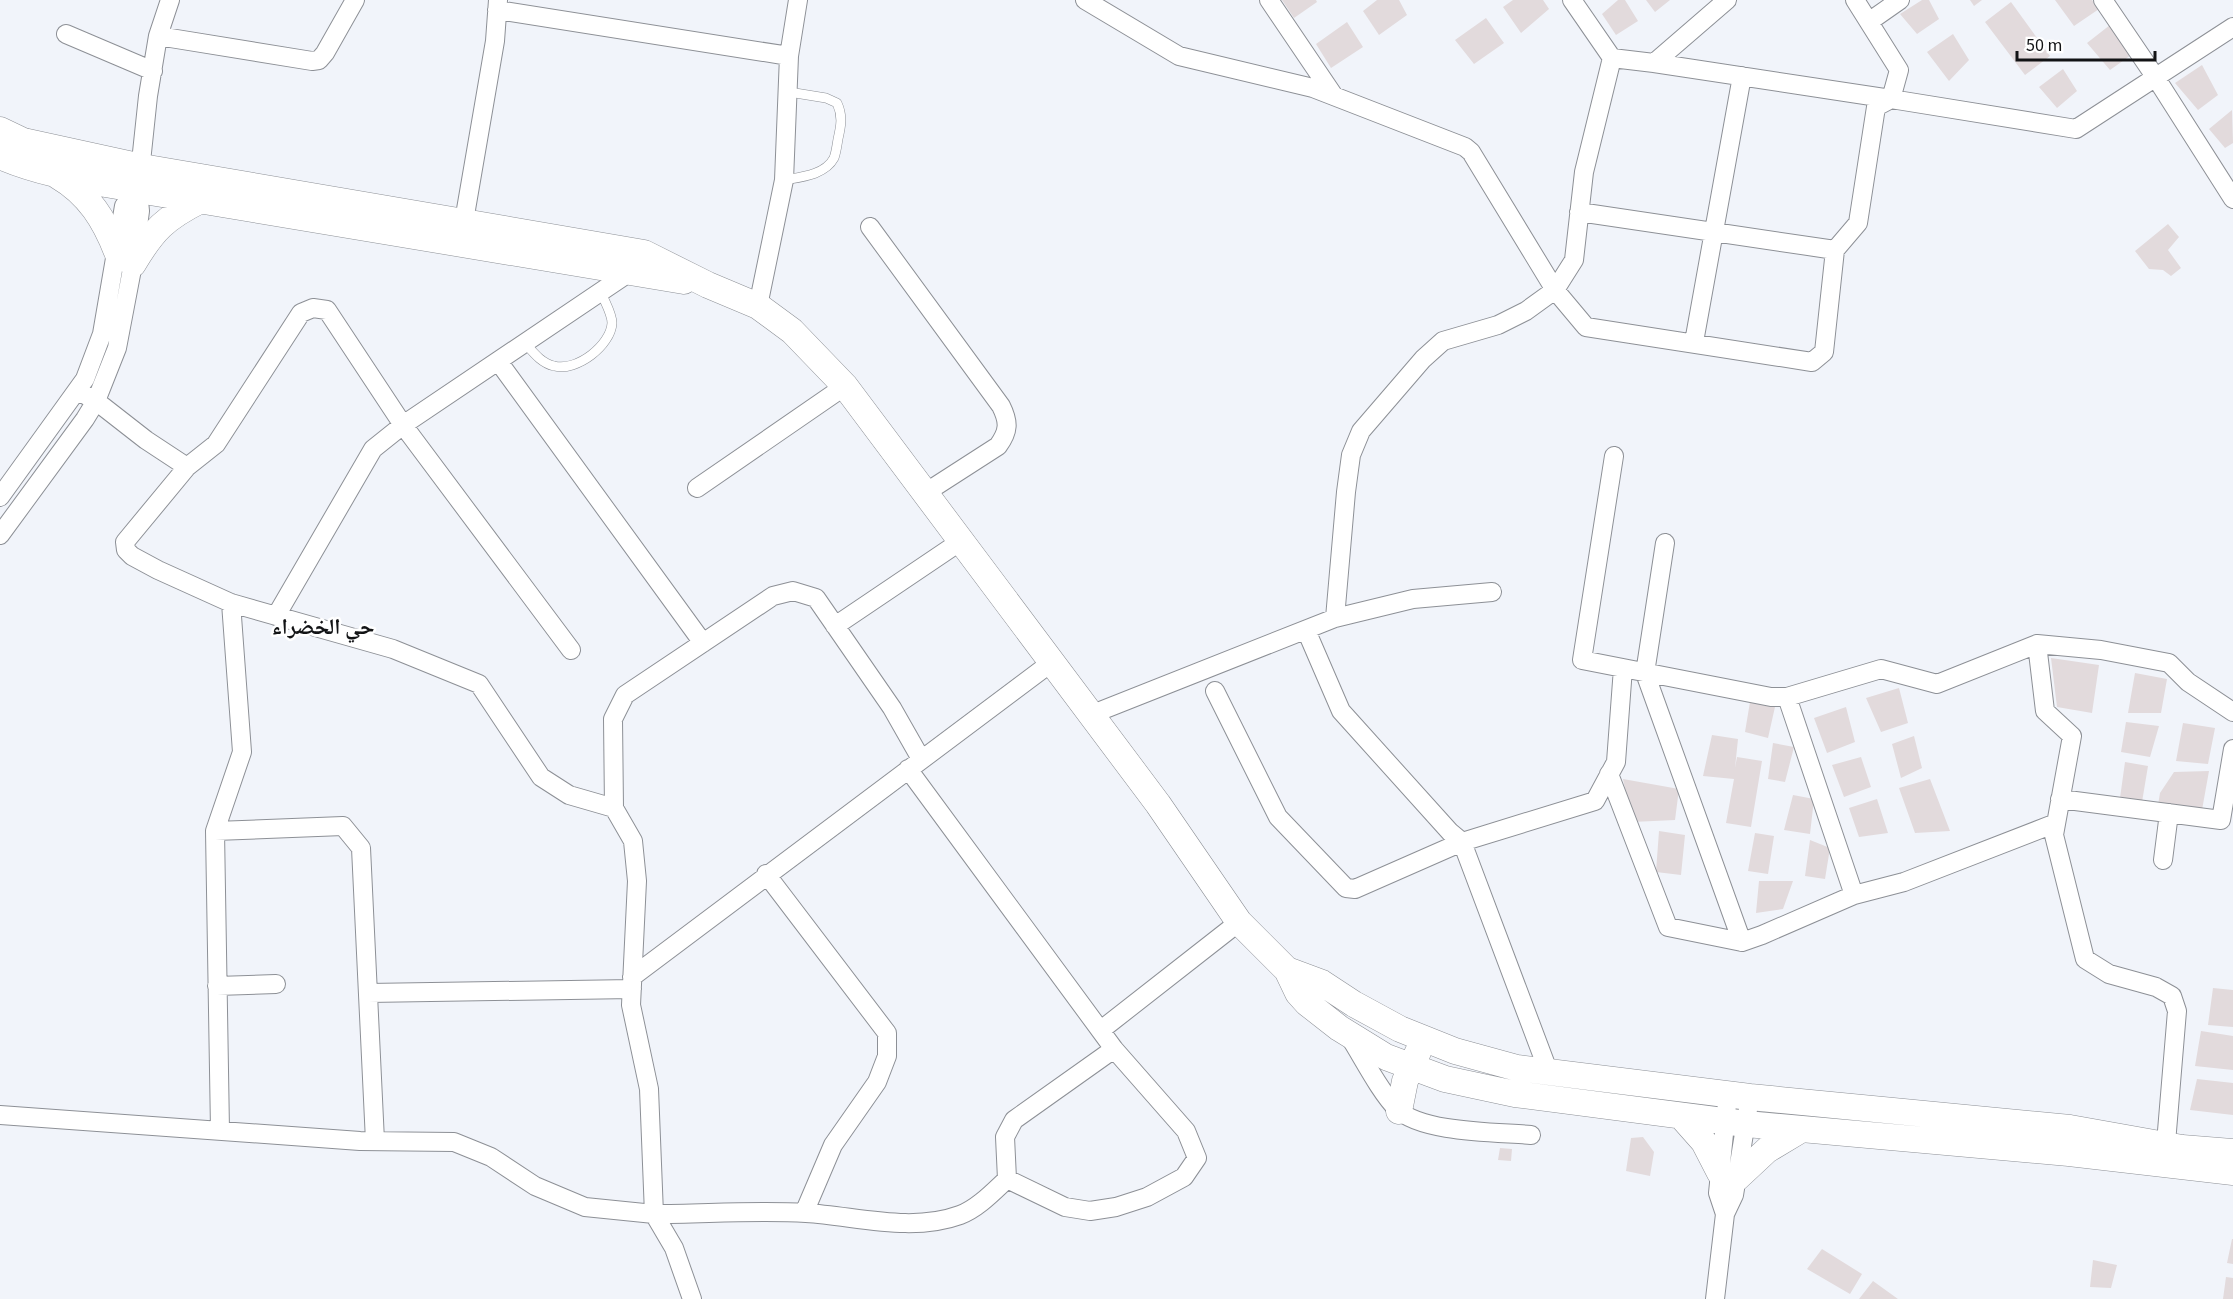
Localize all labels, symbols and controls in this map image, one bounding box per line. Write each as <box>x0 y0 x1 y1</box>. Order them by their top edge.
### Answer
scale bar <box>2017 24 2155 62</box>
text: 50 m <box>2026 33 2062 58</box>
district label: حي الخضراء <box>272 611 374 643</box>

